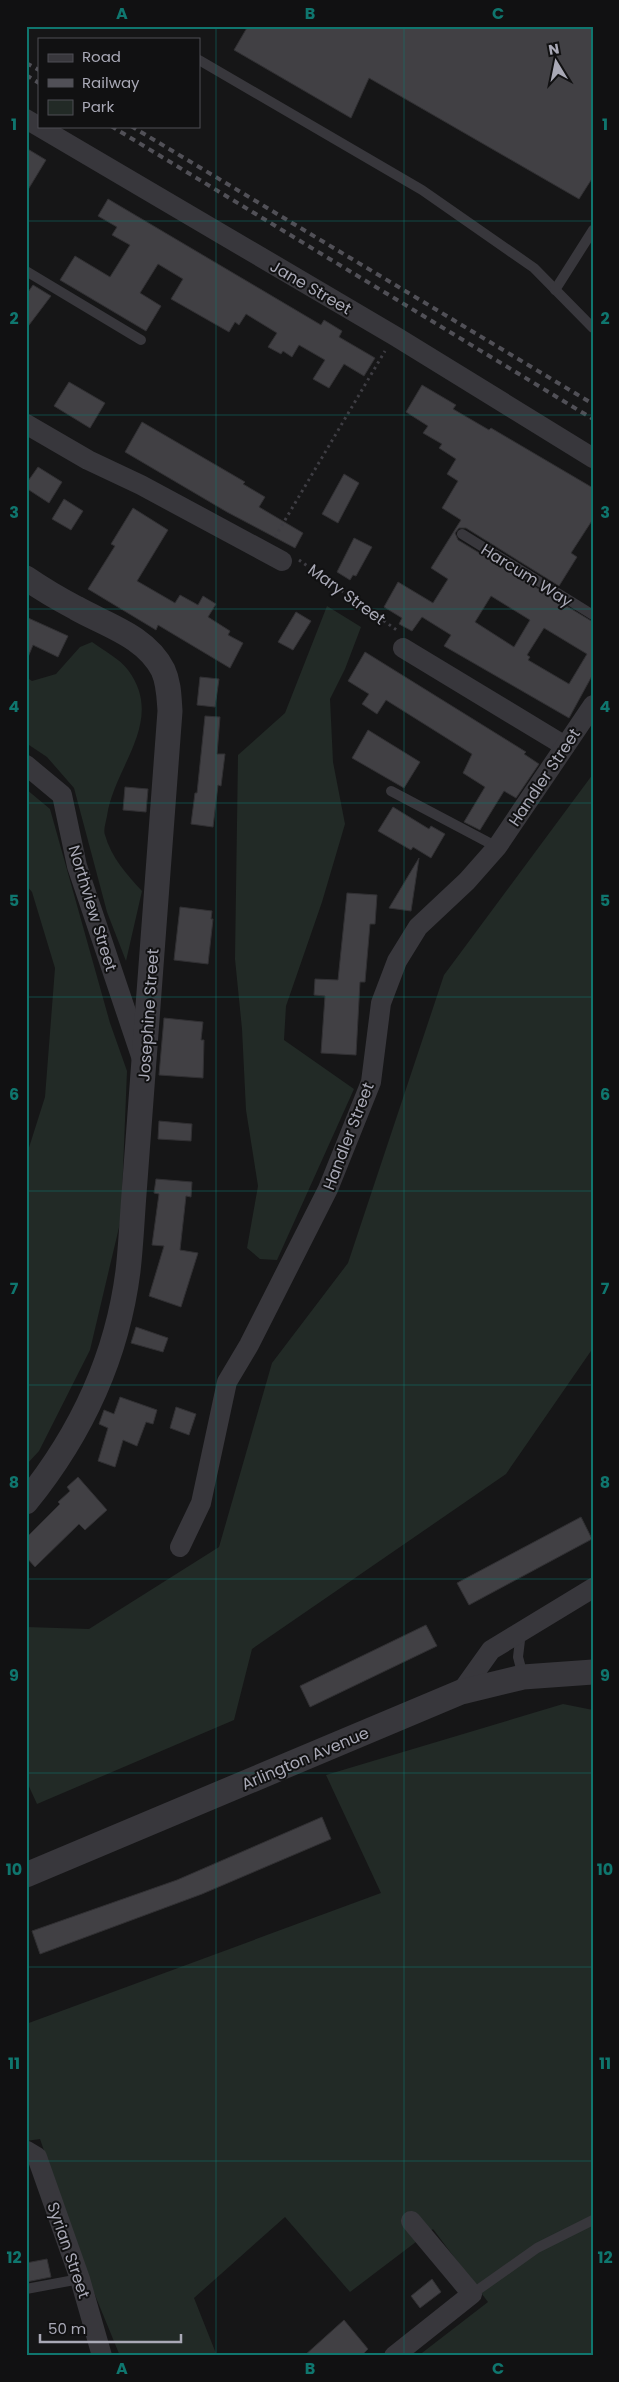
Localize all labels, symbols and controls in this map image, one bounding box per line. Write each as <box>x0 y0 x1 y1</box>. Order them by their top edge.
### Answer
text: A <box>116 2 128 25</box>
text: B <box>305 2 315 25</box>
text: C <box>492 2 504 25</box>
legend <box>38 38 200 128</box>
north arrow <box>532 38 582 88</box>
text: N <box>547 38 561 60</box>
text: Road <box>82 46 121 67</box>
text: Railway <box>82 72 140 93</box>
text: Park <box>82 96 114 117</box>
text: 1 <box>11 113 17 136</box>
text: 1 <box>602 113 608 136</box>
street label: Jane Street <box>266 255 356 320</box>
text: 2 <box>9 307 19 330</box>
text: 2 <box>600 307 610 330</box>
text: 3 <box>9 501 19 524</box>
text: 3 <box>600 501 610 524</box>
street label: Harcum Way <box>477 538 577 613</box>
street label: Mary Street <box>303 558 390 630</box>
text: 4 <box>9 695 20 718</box>
text: 4 <box>600 695 611 718</box>
street label: Handler Street <box>503 723 586 831</box>
street label: Northview Street <box>62 842 123 974</box>
text: 5 <box>9 889 19 912</box>
text: 5 <box>600 889 610 912</box>
street label: Josephine Street <box>132 948 165 1082</box>
street label: Handler Street <box>317 1079 380 1193</box>
text: 6 <box>9 1083 19 1106</box>
text: 6 <box>600 1083 610 1106</box>
text: 7 <box>10 1277 19 1300</box>
text: 7 <box>601 1277 610 1300</box>
text: 8 <box>9 1471 19 1494</box>
text: 8 <box>600 1471 610 1494</box>
text: 9 <box>9 1664 19 1687</box>
text: 9 <box>600 1664 610 1687</box>
street label: Arlington Avenue <box>238 1721 373 1796</box>
text: 10 <box>6 1858 22 1881</box>
text: 10 <box>597 1858 613 1881</box>
text: 11 <box>8 2052 20 2075</box>
text: 11 <box>599 2052 611 2075</box>
street label: Syrian Street <box>41 2199 96 2302</box>
text: 12 <box>6 2246 22 2269</box>
text: 12 <box>597 2246 613 2269</box>
scale bar <box>40 2312 181 2344</box>
text: 50 m <box>48 2318 86 2339</box>
text: A <box>116 2357 128 2380</box>
text: B <box>305 2357 315 2380</box>
text: C <box>492 2357 504 2380</box>

